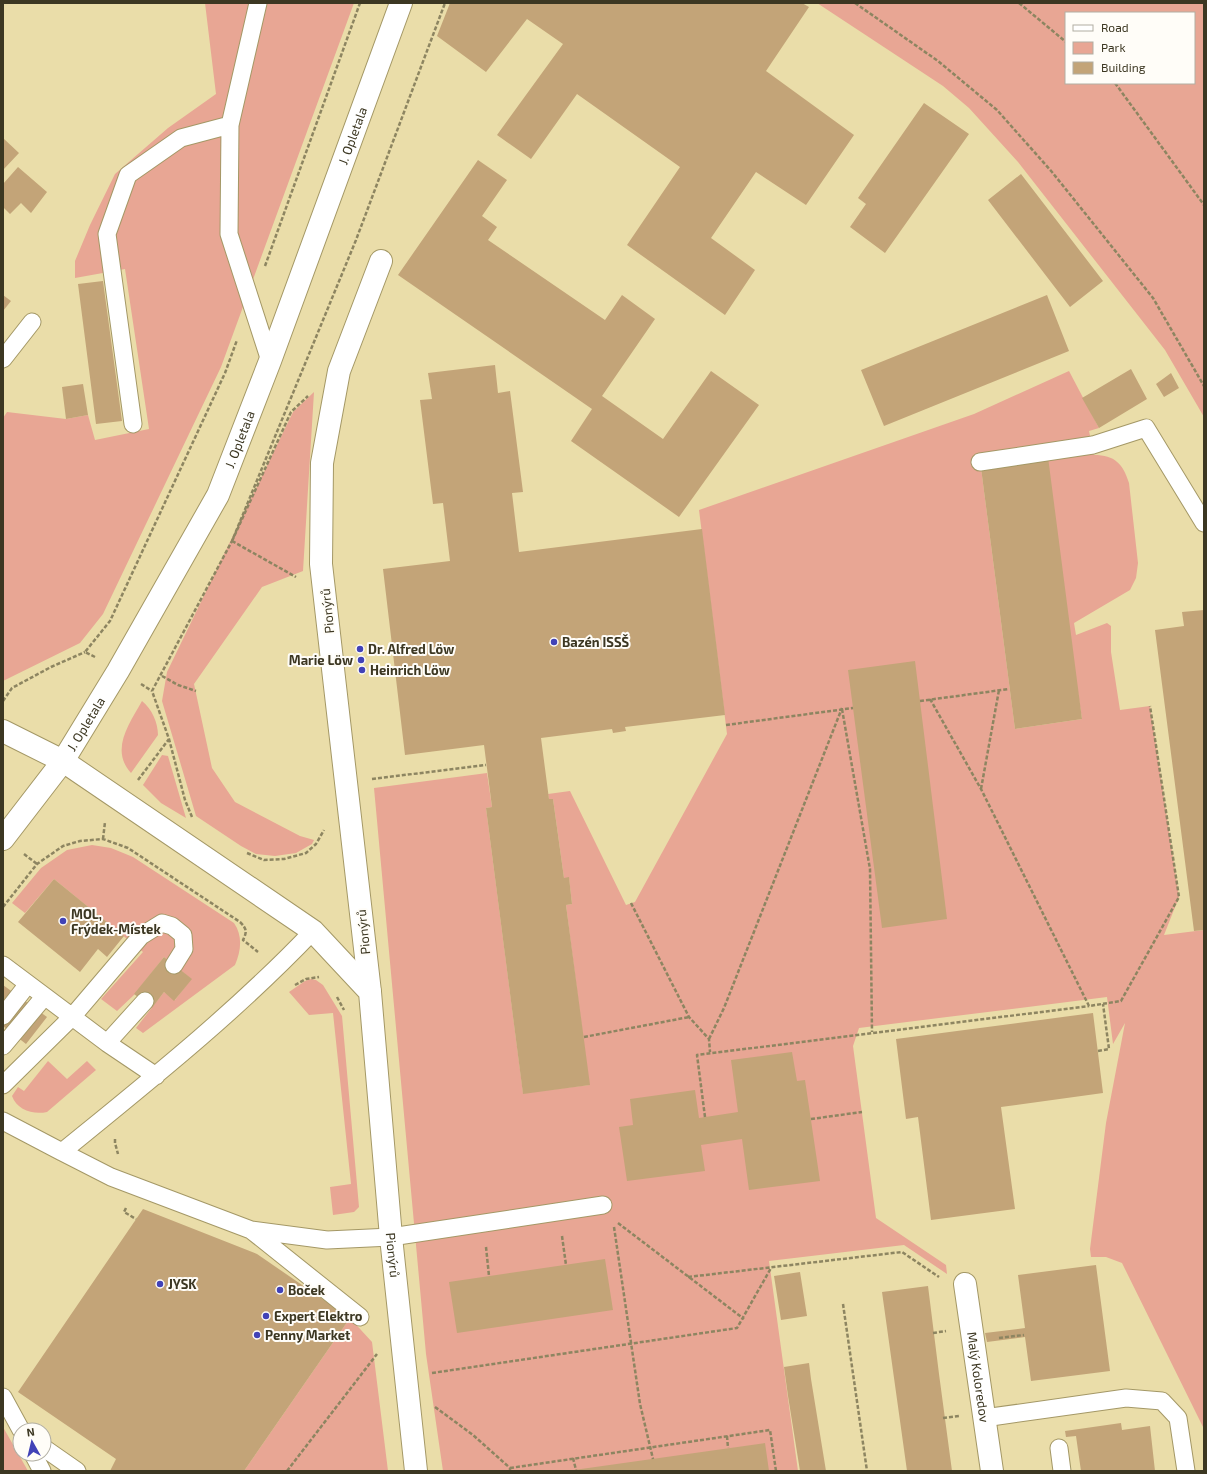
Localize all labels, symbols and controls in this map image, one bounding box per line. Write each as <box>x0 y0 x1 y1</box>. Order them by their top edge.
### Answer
legend <box>1065 12 1195 84</box>
text: Road <box>1101 20 1129 34</box>
text: Park <box>1101 40 1126 54</box>
text: Building <box>1101 60 1146 74</box>
street label: J. Opletala <box>335 104 370 167</box>
street label: J. Opletala <box>221 408 258 470</box>
street label: Pionýrů <box>317 588 337 634</box>
place label: Bazén ISSŠ <box>562 633 630 650</box>
marker: Bazén ISSŠ <box>549 637 559 647</box>
place label: Dr. Alfred Löw <box>368 641 454 657</box>
marker: Dr. Alfred Löw <box>355 644 365 654</box>
place label: Marie Löw <box>289 652 353 668</box>
marker: Marie Löw <box>356 655 366 665</box>
place label: Heinrich Löw <box>370 662 450 678</box>
marker: Heinrich Löw <box>357 665 367 675</box>
street label: J. Opletala <box>63 694 108 754</box>
place label: MOL, Frýdek-Místek <box>71 906 161 937</box>
street label: Pionýrů <box>353 909 373 955</box>
marker: MOL, Frýdek-Místek <box>58 916 68 926</box>
street label: Pionýrů <box>383 1232 403 1279</box>
place label: JYSK <box>168 1276 197 1292</box>
marker: JYSK <box>155 1279 165 1289</box>
place label: Boček <box>288 1282 326 1298</box>
marker: Boček <box>275 1285 285 1295</box>
place label: Expert Elektro <box>274 1308 363 1324</box>
marker: Expert Elektro <box>261 1311 271 1321</box>
place label: Penny Market <box>265 1327 351 1343</box>
marker: Penny Market <box>252 1330 262 1340</box>
street label: Malý Koloredov <box>964 1331 993 1424</box>
north arrow <box>12 1422 52 1462</box>
text: N <box>26 1425 35 1439</box>

